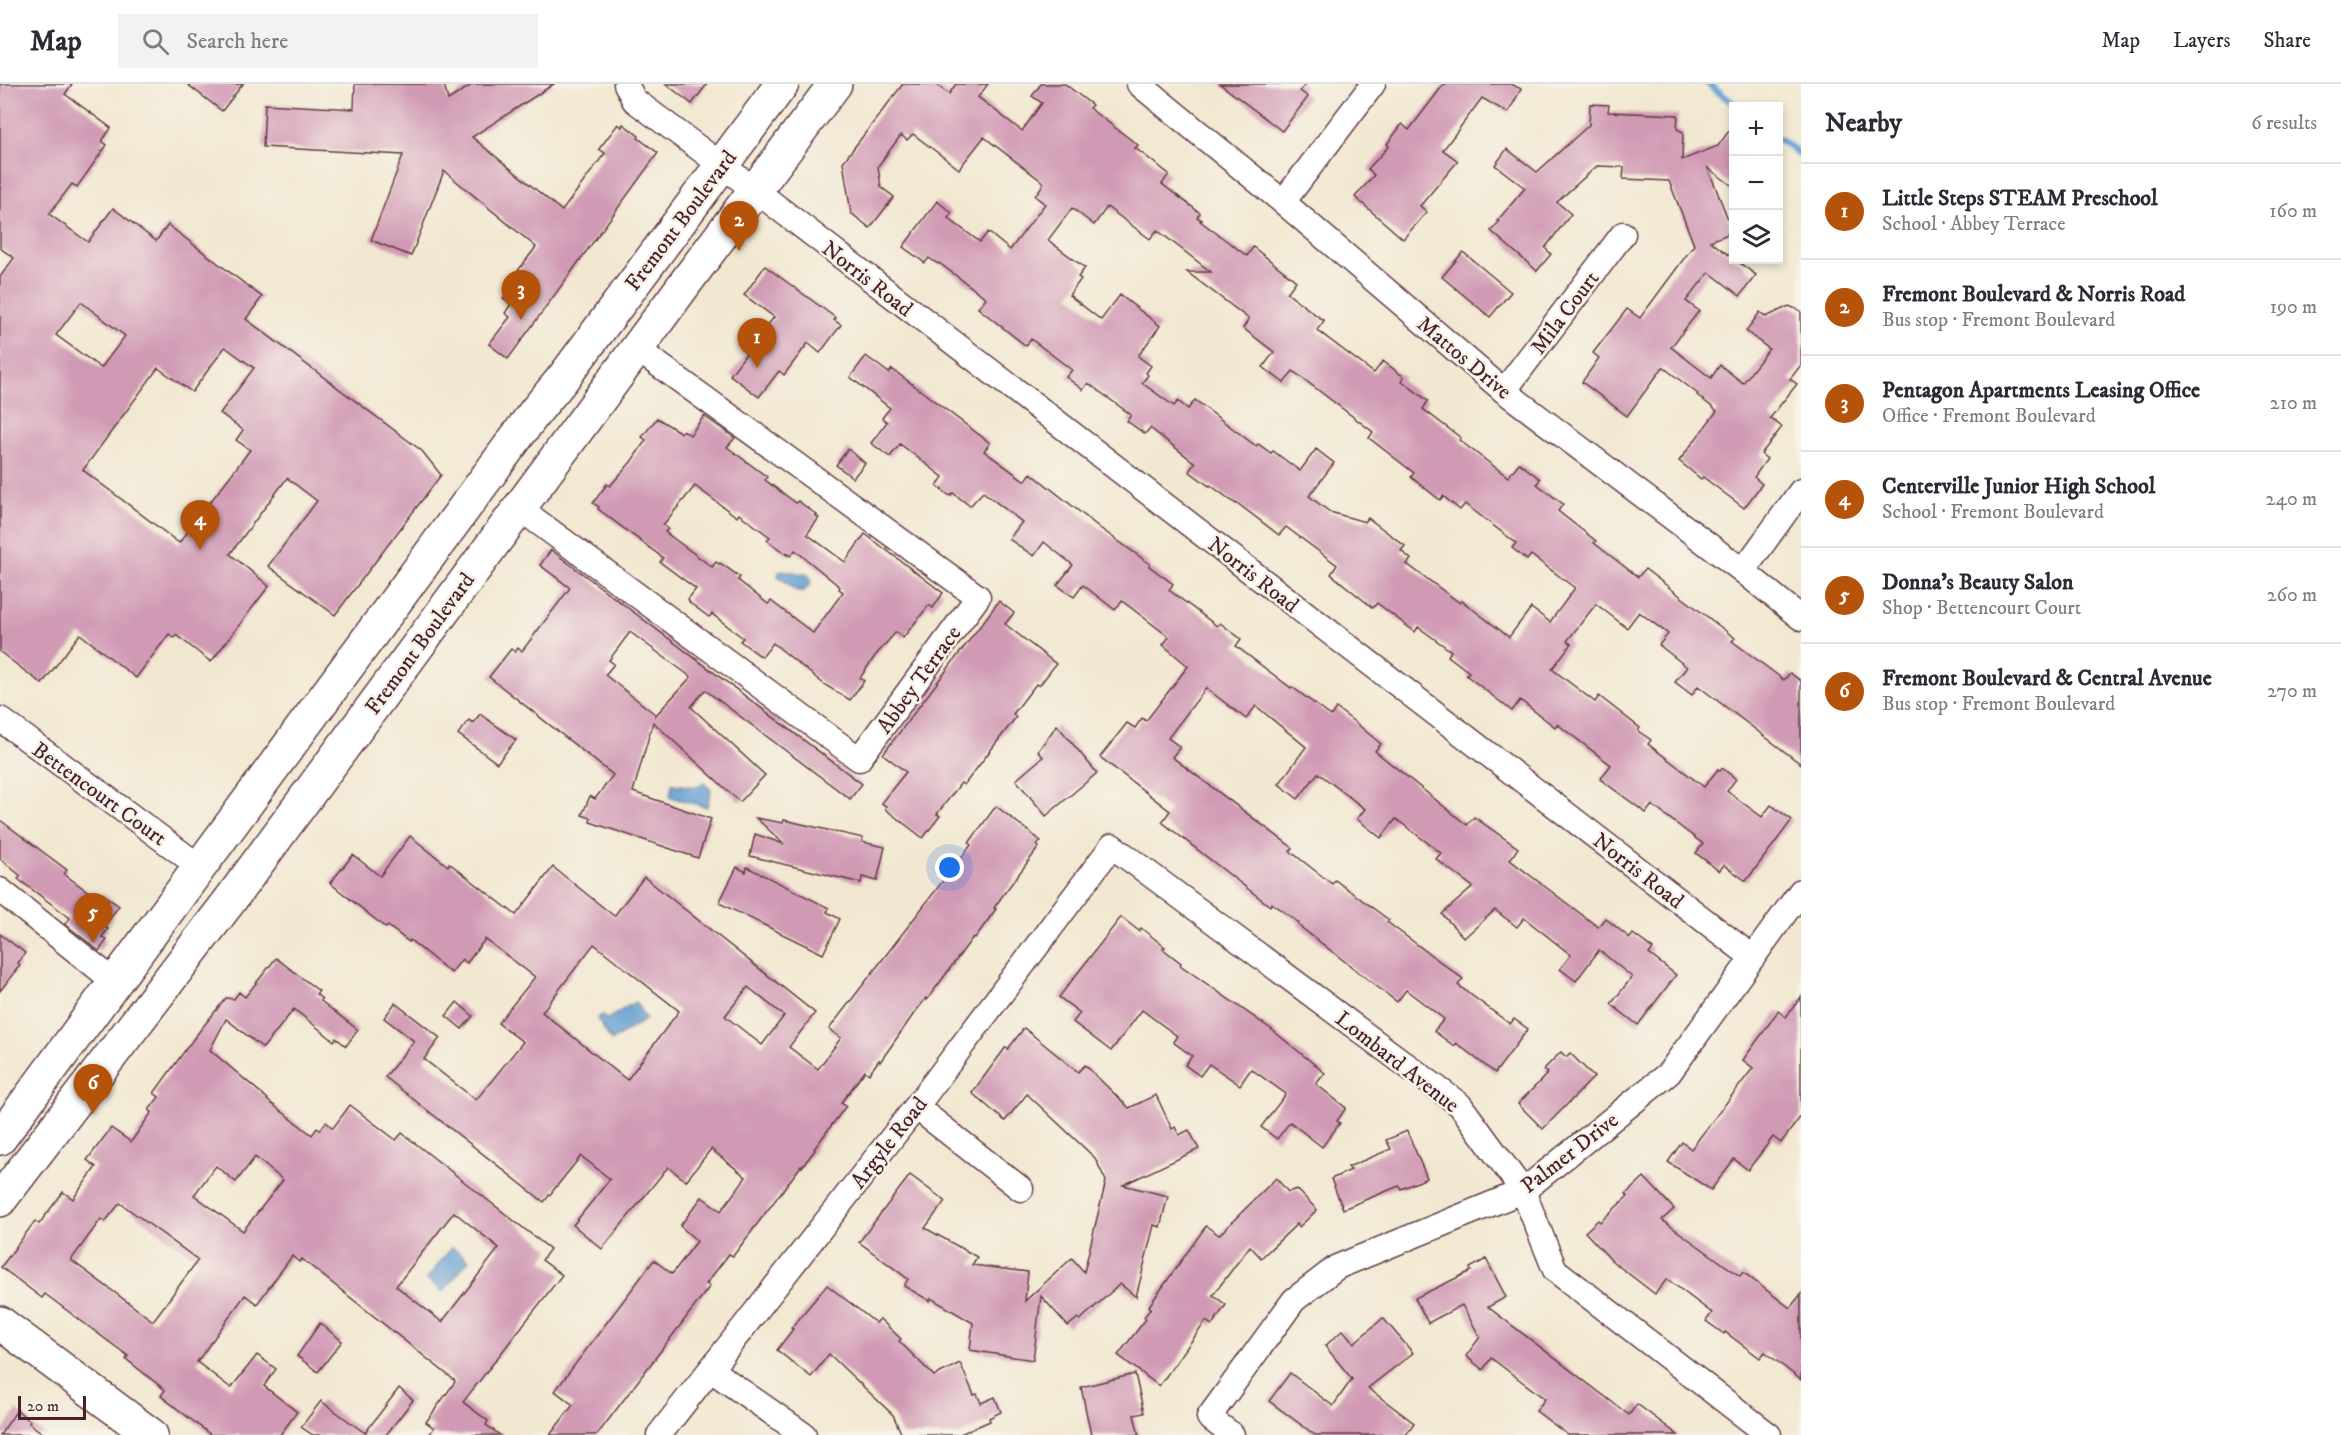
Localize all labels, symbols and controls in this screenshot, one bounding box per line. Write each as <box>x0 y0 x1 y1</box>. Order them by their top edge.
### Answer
search box <box>118 14 538 68</box>
text: Map <box>30 24 82 59</box>
icon: search <box>139 25 172 58</box>
text: Search here <box>187 28 288 55</box>
text: Map <box>2101 28 2140 54</box>
text: Layers <box>2173 28 2231 54</box>
text: Share <box>2264 28 2311 54</box>
map controls <box>1729 102 1783 264</box>
button: + <box>1729 102 1783 156</box>
text: Nearby <box>1825 107 1902 140</box>
text: 6 results <box>2251 111 2317 136</box>
street label: Fremont Boulevard <box>620 145 743 297</box>
button: − <box>1729 156 1783 210</box>
text: Little Steps STEAM Preschool <box>1882 185 2158 212</box>
text: 1 <box>1841 199 1848 224</box>
text: 160 m <box>2269 199 2317 224</box>
pin: 2 <box>720 202 758 251</box>
button: layers <box>1729 210 1783 264</box>
text: School · Abbey Terrace <box>1882 212 2066 237</box>
street label: Norris Road <box>816 235 918 323</box>
street label: Mila Court <box>1525 266 1605 360</box>
pin: 3 <box>502 270 540 320</box>
text: Fremont Boulevard & Norris Road <box>1882 281 2185 308</box>
text: 2 <box>1840 295 1849 320</box>
text: 190 m <box>2270 295 2317 320</box>
text: Bus stop · Fremont Boulevard <box>1882 308 2115 333</box>
street label: Mattos Drive <box>1411 311 1517 406</box>
pin: 1 <box>738 318 777 368</box>
text: Pentagon Apartments Leasing Office <box>1882 377 2200 404</box>
text: 3 <box>1841 391 1848 416</box>
text: 210 m <box>2270 391 2317 416</box>
text: Office · Fremont Boulevard <box>1882 404 2096 429</box>
text: Centerville Junior High School <box>1882 473 2155 500</box>
text: 4 <box>1839 487 1850 512</box>
text: 240 m <box>2266 487 2317 512</box>
pin: 4 <box>180 500 220 550</box>
text: School · Fremont Boulevard <box>1882 500 2104 525</box>
street label: Norris Road <box>1202 531 1304 619</box>
street label: Fremont Boulevard <box>360 568 481 720</box>
text: Donna's Beauty Salon <box>1882 569 2073 596</box>
text: 5 <box>1840 583 1849 608</box>
text: 260 m <box>2267 583 2317 608</box>
text: Shop · Bettencourt Court <box>1882 596 2081 621</box>
street label: Abbey Terrace <box>871 621 967 739</box>
text: Fremont Boulevard & Central Avenue <box>1882 665 2212 692</box>
text: 6 <box>1839 679 1850 704</box>
text: 270 m <box>2267 679 2317 704</box>
text: Bus stop · Fremont Boulevard <box>1882 692 2115 717</box>
street label: Bettencourt Court <box>27 736 172 852</box>
street label: Norris Road <box>1587 827 1689 915</box>
your location <box>935 853 964 882</box>
pin: 5 <box>74 894 112 943</box>
street label: Lombard Avenue <box>1330 1005 1464 1119</box>
pin: 6 <box>74 1064 112 1114</box>
street label: Argyle Road <box>845 1092 933 1194</box>
street label: Palmer Drive <box>1516 1107 1624 1200</box>
scale bar <box>18 1393 86 1420</box>
text: 20 m <box>27 1396 59 1416</box>

